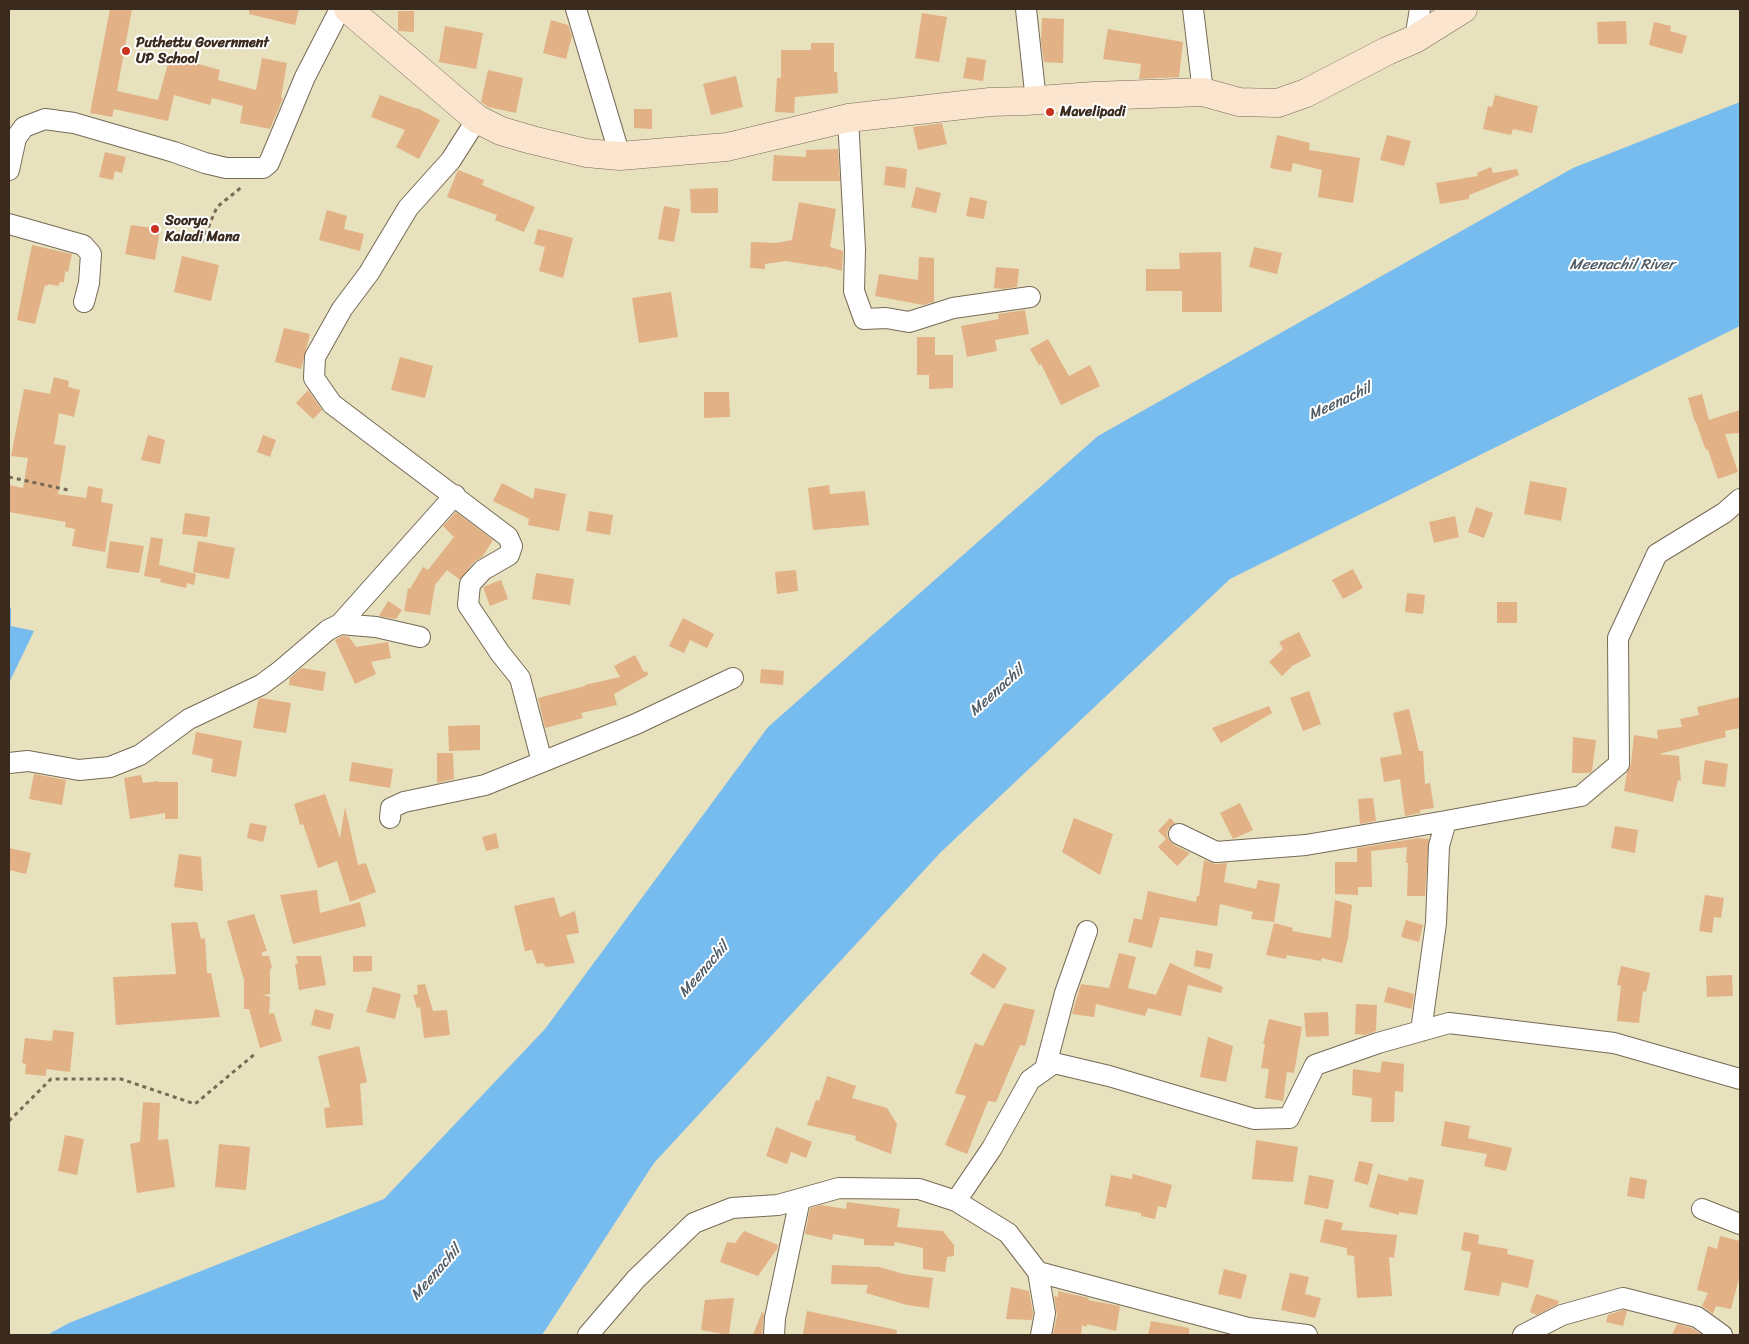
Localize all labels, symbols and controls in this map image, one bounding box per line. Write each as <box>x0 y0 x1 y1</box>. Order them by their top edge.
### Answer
place label: Puthettu Government UP School <box>136 35 269 68</box>
marker: Puthettu Government UP School <box>120 45 132 57</box>
place label: Mavelipadi <box>1060 104 1126 120</box>
marker: Mavelipadi <box>1044 106 1056 118</box>
place label: Soorya Kaladi Mana <box>165 213 239 246</box>
marker: Soorya Kaladi Mana <box>149 223 161 235</box>
water label: Meenachil River <box>1569 256 1675 274</box>
water label: Meenachil <box>1306 380 1374 424</box>
water label: Meenachil <box>966 662 1028 720</box>
water label: Meenachil <box>675 939 733 1001</box>
water label: Meenachil <box>407 1242 465 1304</box>

